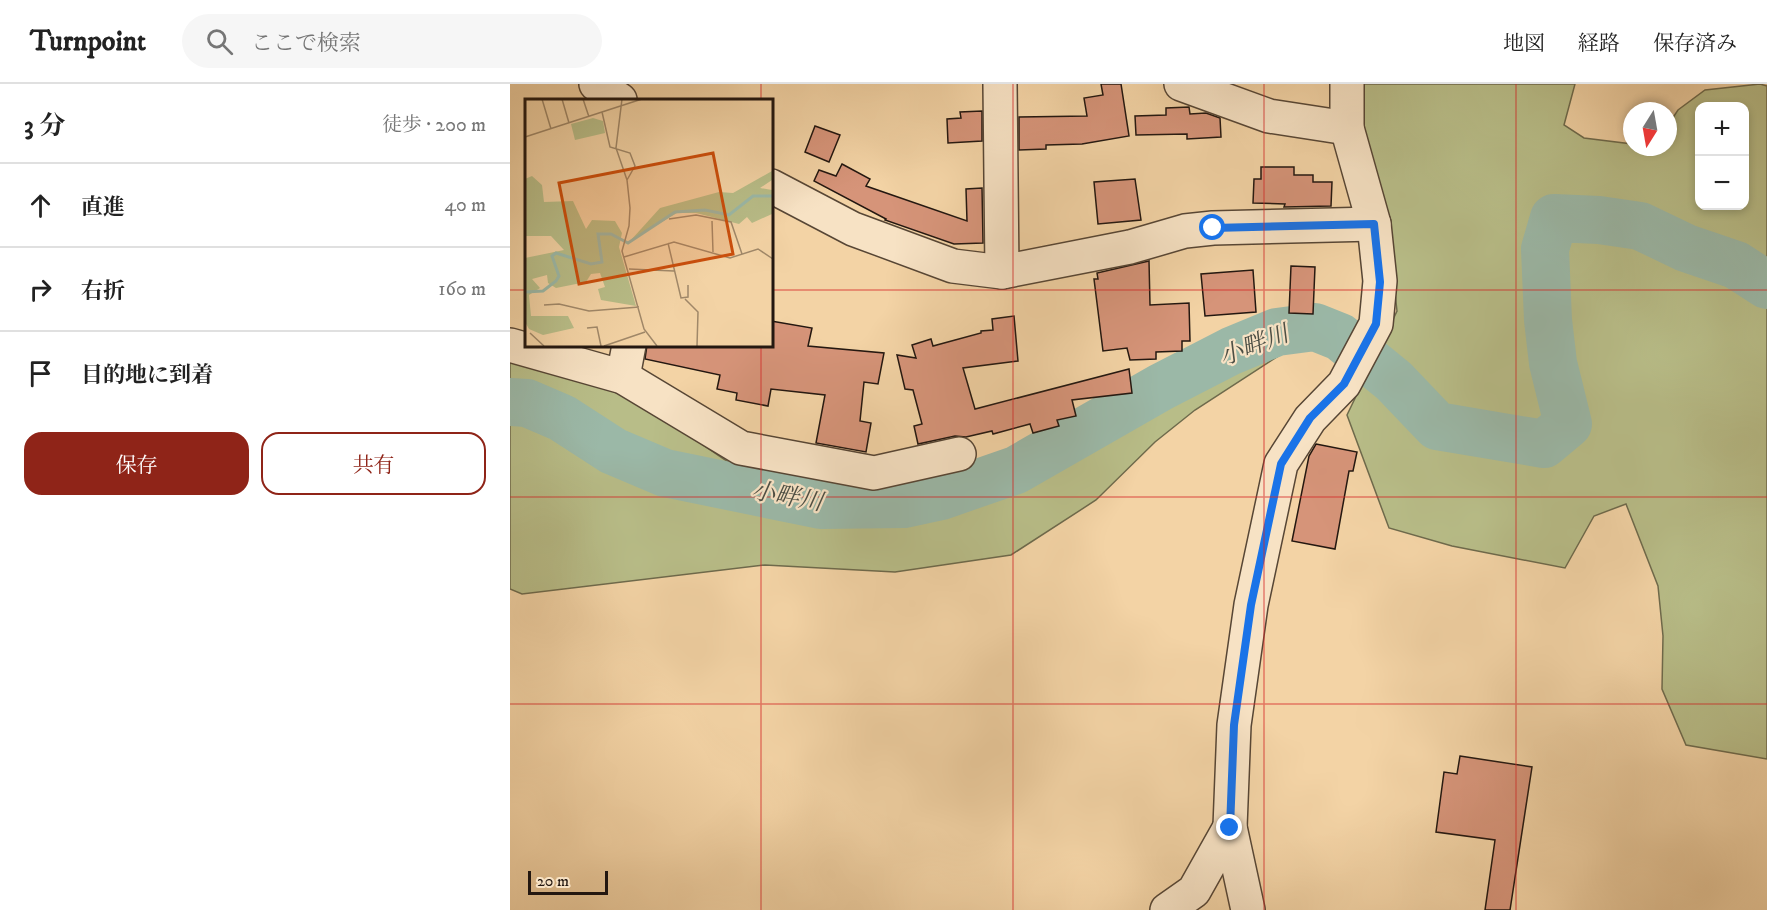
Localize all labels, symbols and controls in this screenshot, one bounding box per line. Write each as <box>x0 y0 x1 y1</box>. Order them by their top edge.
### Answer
search box <box>182 14 602 68</box>
text: Turnpoint <box>30 24 146 59</box>
icon: search <box>203 25 236 58</box>
text: ここで検索 <box>251 30 361 57</box>
text: 地図 <box>1503 31 1545 57</box>
text: 経路 <box>1578 31 1620 57</box>
text: 保存済み <box>1653 31 1737 57</box>
inset map <box>525 99 772 346</box>
north arrow <box>1623 102 1677 156</box>
map controls <box>1695 102 1749 210</box>
button: + <box>1695 102 1749 156</box>
text: 3 分 <box>24 110 65 143</box>
text: 徒歩 · 200 m <box>382 113 486 138</box>
button: − <box>1695 156 1749 210</box>
icon: ahead <box>24 189 57 222</box>
text: 40 m <box>444 193 486 218</box>
text: 直進 <box>81 194 125 221</box>
route start <box>1199 214 1225 240</box>
icon: right <box>24 273 57 306</box>
text: 160 m <box>438 277 486 302</box>
text: 右折 <box>81 278 125 305</box>
water label: 小畔川 <box>1215 318 1296 373</box>
icon: arrive <box>24 357 57 390</box>
text: 目的地に到着 <box>81 362 213 389</box>
button: 保存 <box>24 432 249 495</box>
button: 共有 <box>261 432 486 495</box>
water label: 小畔川 <box>749 476 828 519</box>
route end <box>1216 814 1242 840</box>
scale bar <box>528 868 608 896</box>
text: 20 m <box>537 871 569 891</box>

